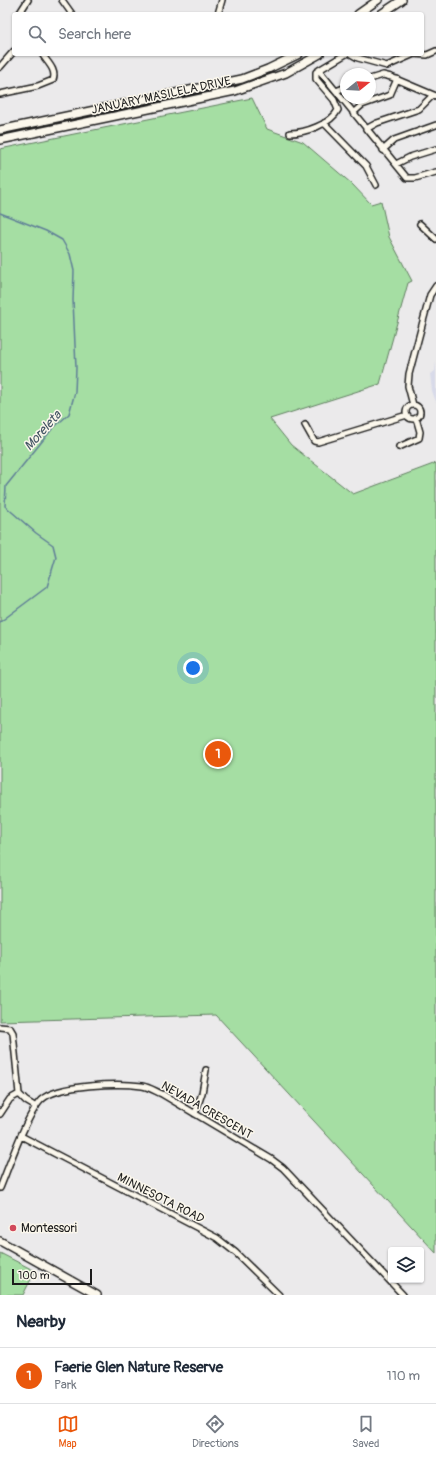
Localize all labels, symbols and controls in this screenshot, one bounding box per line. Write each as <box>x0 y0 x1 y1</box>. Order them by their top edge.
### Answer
search box <box>12 12 424 56</box>
icon: search <box>26 23 48 45</box>
text: Search here <box>58 25 131 44</box>
north arrow <box>340 68 376 104</box>
street label: JANUARY MASILELA DRIVE <box>90 73 232 118</box>
water label: Moreleta <box>21 407 65 454</box>
your location <box>183 658 203 678</box>
pin: 1 <box>205 739 231 769</box>
street label: NEVADA CRESCENT <box>159 1078 255 1143</box>
street label: MINNESOTA ROAD <box>115 1170 207 1227</box>
place label: Montessori <box>21 1221 77 1236</box>
marker: Montessori <box>8 1223 18 1233</box>
map controls <box>388 1247 424 1283</box>
button: layers <box>388 1247 424 1283</box>
scale bar <box>12 1267 92 1286</box>
text: 100 m <box>18 1269 49 1282</box>
text: Nearby <box>16 1311 65 1332</box>
text: Faerie Glen Nature Reserve <box>54 1358 223 1377</box>
text: 1 <box>26 1368 32 1384</box>
text: 110 m <box>387 1368 420 1384</box>
text: Park <box>54 1377 77 1393</box>
tab: Map <box>57 1413 79 1450</box>
tab: Directions <box>192 1413 239 1450</box>
tab: Saved <box>352 1413 379 1450</box>

